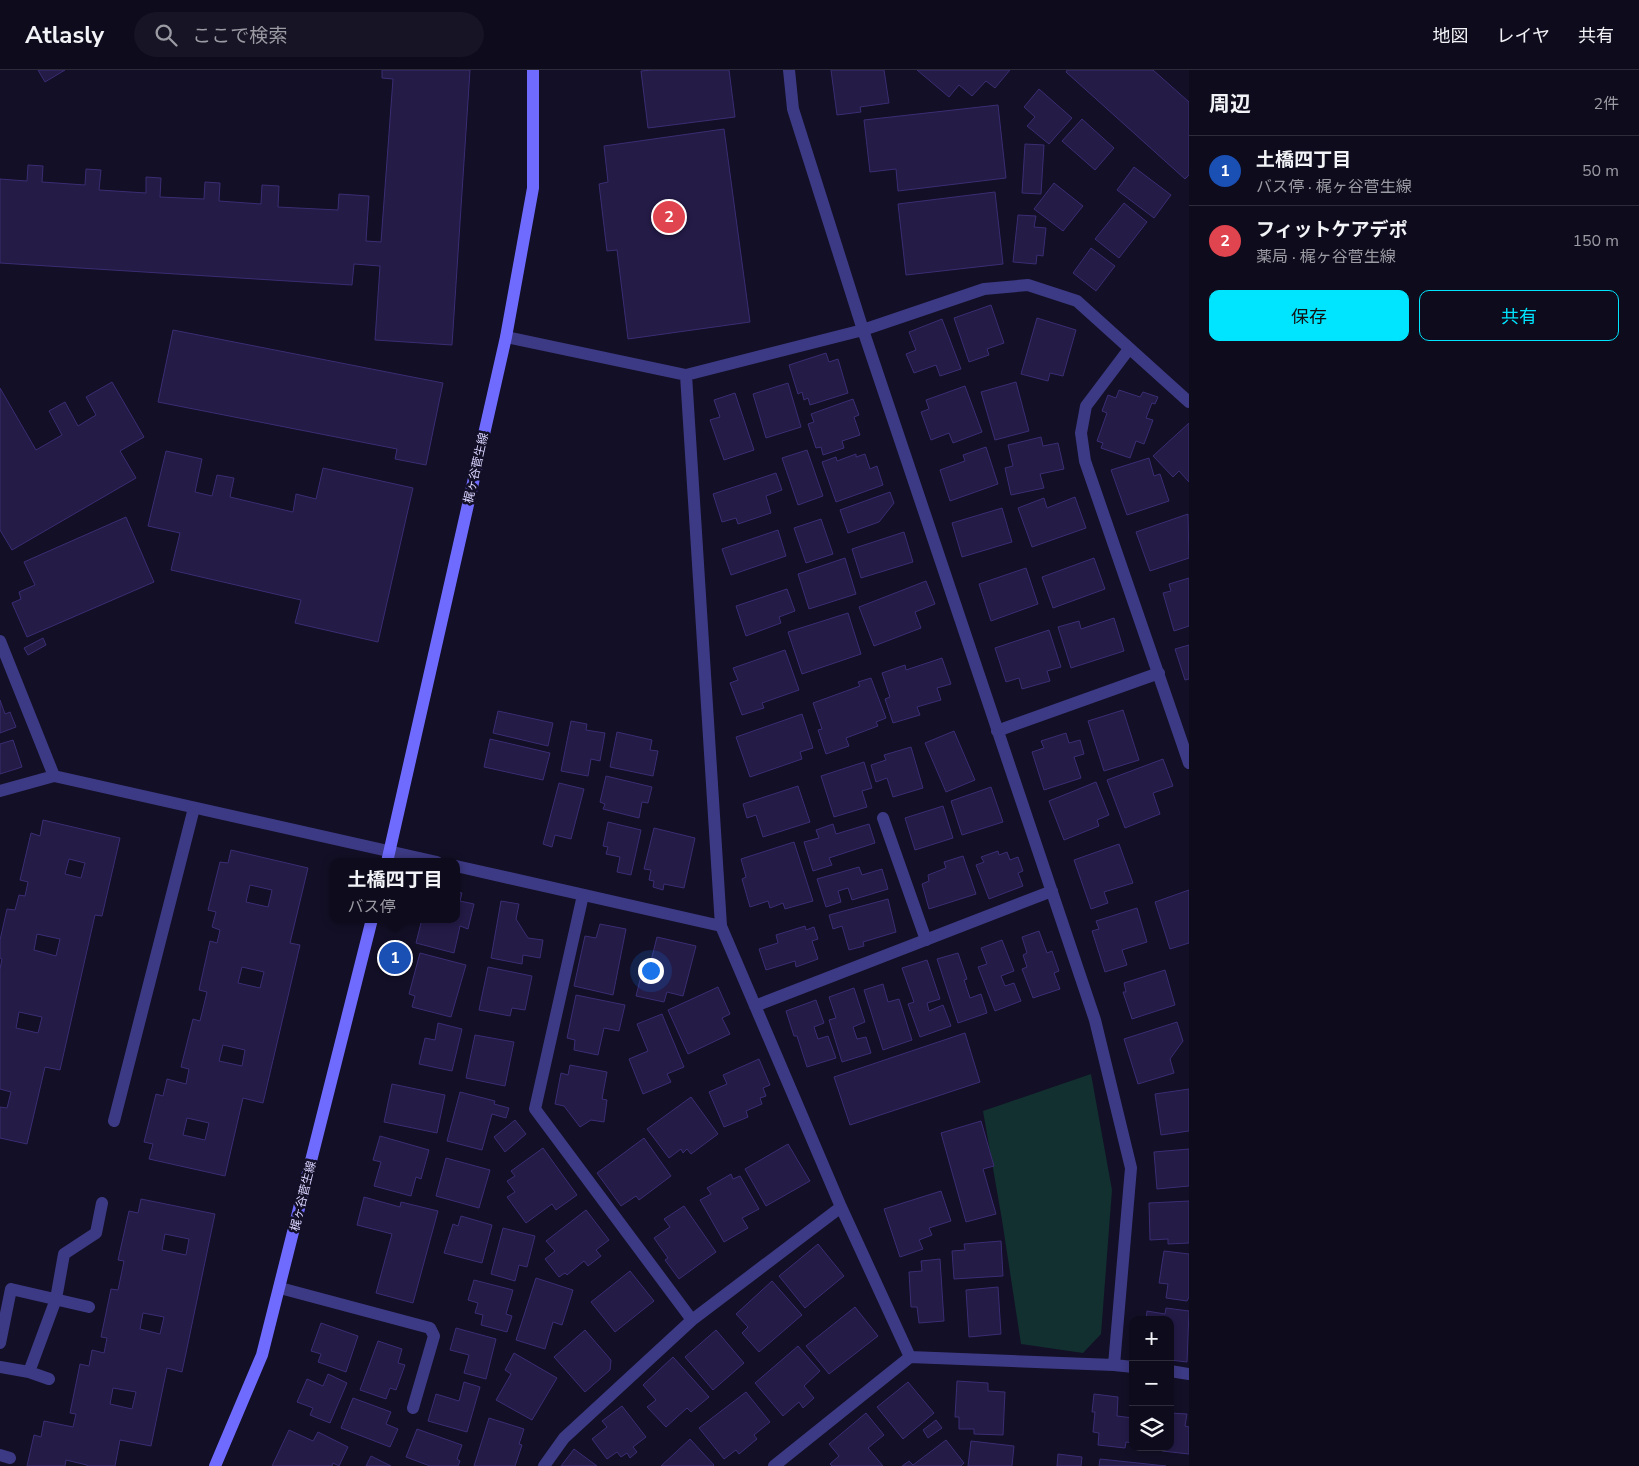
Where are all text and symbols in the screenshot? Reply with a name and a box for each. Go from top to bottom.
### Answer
search box [134,12,484,57]
text: Atlasly [25,19,104,51]
icon: search [152,21,180,49]
text: ここで検索 [192,23,287,49]
text: 地図 [1433,24,1469,48]
text: レイヤ [1497,24,1550,48]
text: 共有 [1578,24,1614,48]
text: 周辺 [1209,90,1251,118]
text: 2件 [1593,93,1619,115]
text: 土橋四丁目 [1256,147,1351,173]
text: 1 [1220,160,1230,182]
text: 50 m [1582,160,1619,182]
text: バス停 · 梶ヶ谷菅生線 [1256,176,1412,198]
pin: 2 [653,198,685,236]
text: フィットケアデポ [1256,217,1408,243]
text: 2 [1220,230,1230,252]
text: 150 m [1572,230,1619,252]
text: 薬局 · 梶ヶ谷菅生線 [1256,246,1396,268]
button: 保存 [1209,290,1409,341]
button: 共有 [1419,290,1619,341]
street label: 梶ヶ谷菅生線 [460,431,492,505]
popup [330,858,460,923]
text: 土橋四丁目 [347,867,443,893]
text: バス停 [347,896,396,918]
pin: 1 [379,939,411,977]
your location [638,958,664,984]
street label: 梶ヶ谷菅生線 [287,1159,319,1233]
map controls [1129,1316,1174,1451]
button: + [1129,1316,1174,1361]
button: − [1129,1361,1174,1406]
button: layers [1129,1406,1174,1451]

